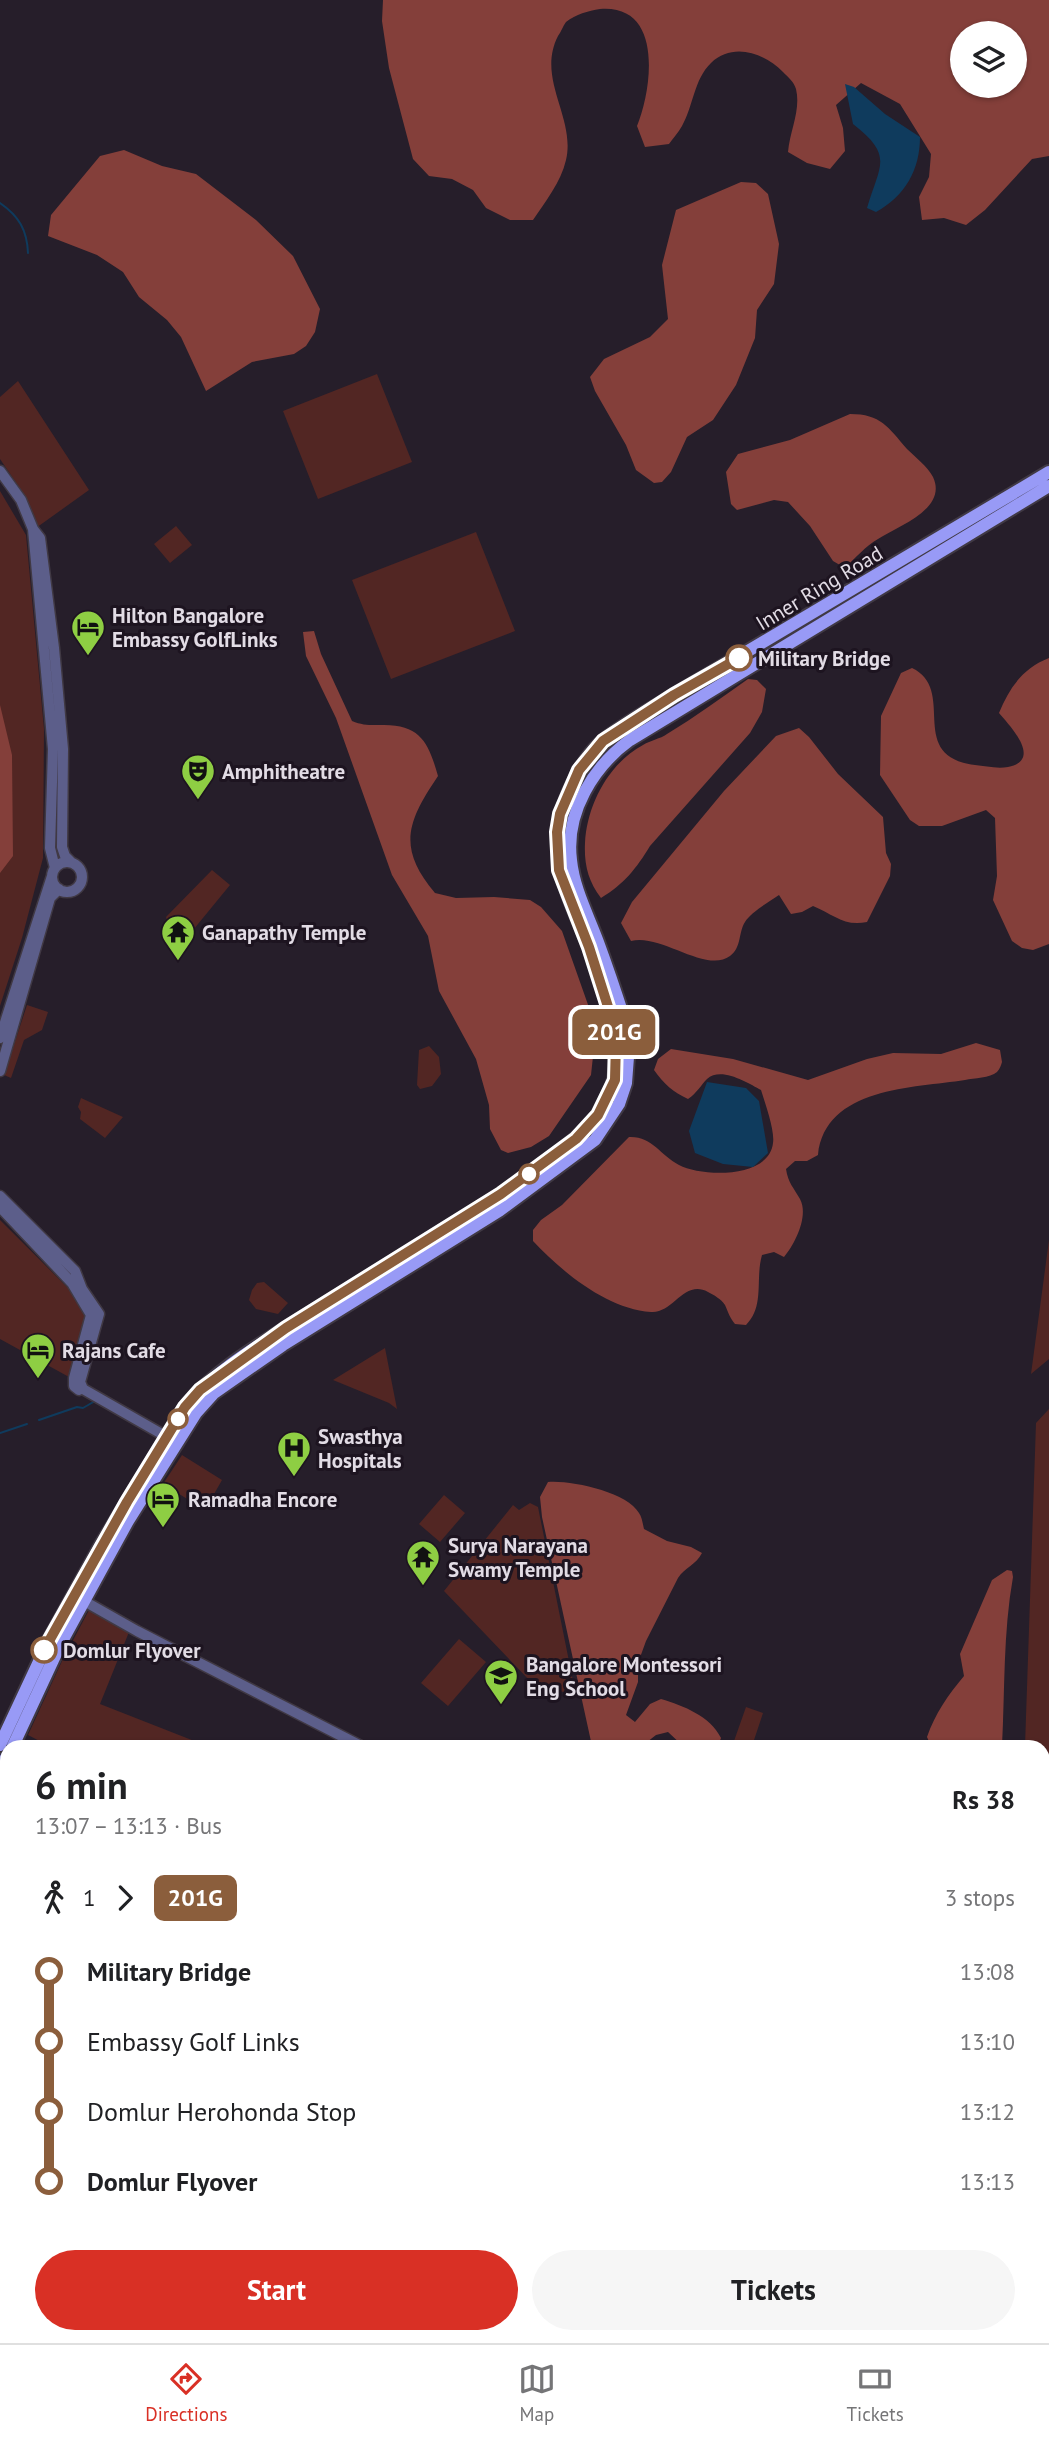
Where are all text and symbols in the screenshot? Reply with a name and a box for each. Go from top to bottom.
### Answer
map controls [950,21,1027,98]
button: layers [950,21,1027,98]
street label: Inner Ring Road [751,539,887,637]
place label: Hilton Bangalore Embassy GolfLinks [112,602,278,653]
hotel icon: Hilton Bangalore Embassy GolfLinks [69,608,107,657]
marker: Military Bridge [726,645,752,671]
place label: Military Bridge [758,645,891,672]
theatre icon: Amphitheatre [179,752,217,801]
place label: Amphitheatre [222,758,345,785]
temple icon: Ganapathy Temple [159,913,197,962]
place label: Ganapathy Temple [202,919,366,946]
line badge: 201G [565,1009,663,1055]
text: 201G [586,1016,642,1047]
unlabelled marker [519,1164,539,1184]
hotel icon: Rajans Cafe [19,1331,57,1380]
place label: Rajans Cafe [62,1337,166,1364]
unlabelled marker [168,1409,188,1429]
place label: Swasthya Hospitals [318,1423,403,1474]
hospital icon: Swasthya Hospitals [275,1429,313,1478]
hotel icon: Ramadha Encore [144,1480,182,1529]
place label: Ramadha Encore [188,1486,337,1513]
place label: Surya Narayana Swamy Temple [448,1532,588,1583]
temple icon: Surya Narayana Swamy Temple [404,1538,442,1587]
marker: Domlur Flyover [31,1637,57,1663]
place label: Domlur Flyover [63,1637,201,1664]
place label: Bangalore Montessori Eng School [526,1651,722,1702]
school or university icon: Bangalore Montessori Eng School [482,1657,520,1706]
text: 6 min [35,1760,128,1809]
text: Rs 38 [952,1783,1015,1816]
text: 13:07 – 13:13 · Bus [35,1811,222,1840]
icon: walk [35,1879,73,1917]
icon: forward [106,1879,144,1917]
text: 201G [168,1882,223,1913]
text: 1 [83,1883,96,1912]
text: 3 stops [945,1883,1015,1912]
text: Military Bridge [87,1955,251,1988]
text: 13:08 [960,1957,1015,1986]
text: Embassy Golf Links [87,2025,300,2058]
text: 13:10 [960,2027,1015,2056]
text: Domlur Herohonda Stop [87,2095,356,2128]
text: 13:12 [960,2097,1015,2126]
text: Domlur Flyover [87,2165,257,2198]
text: 13:13 [960,2167,1015,2196]
button: Start [35,2250,518,2330]
button: Tickets [532,2250,1015,2330]
tab: Directions [145,2360,227,2426]
tab: Map [518,2360,556,2426]
tab: Tickets [847,2360,904,2426]

